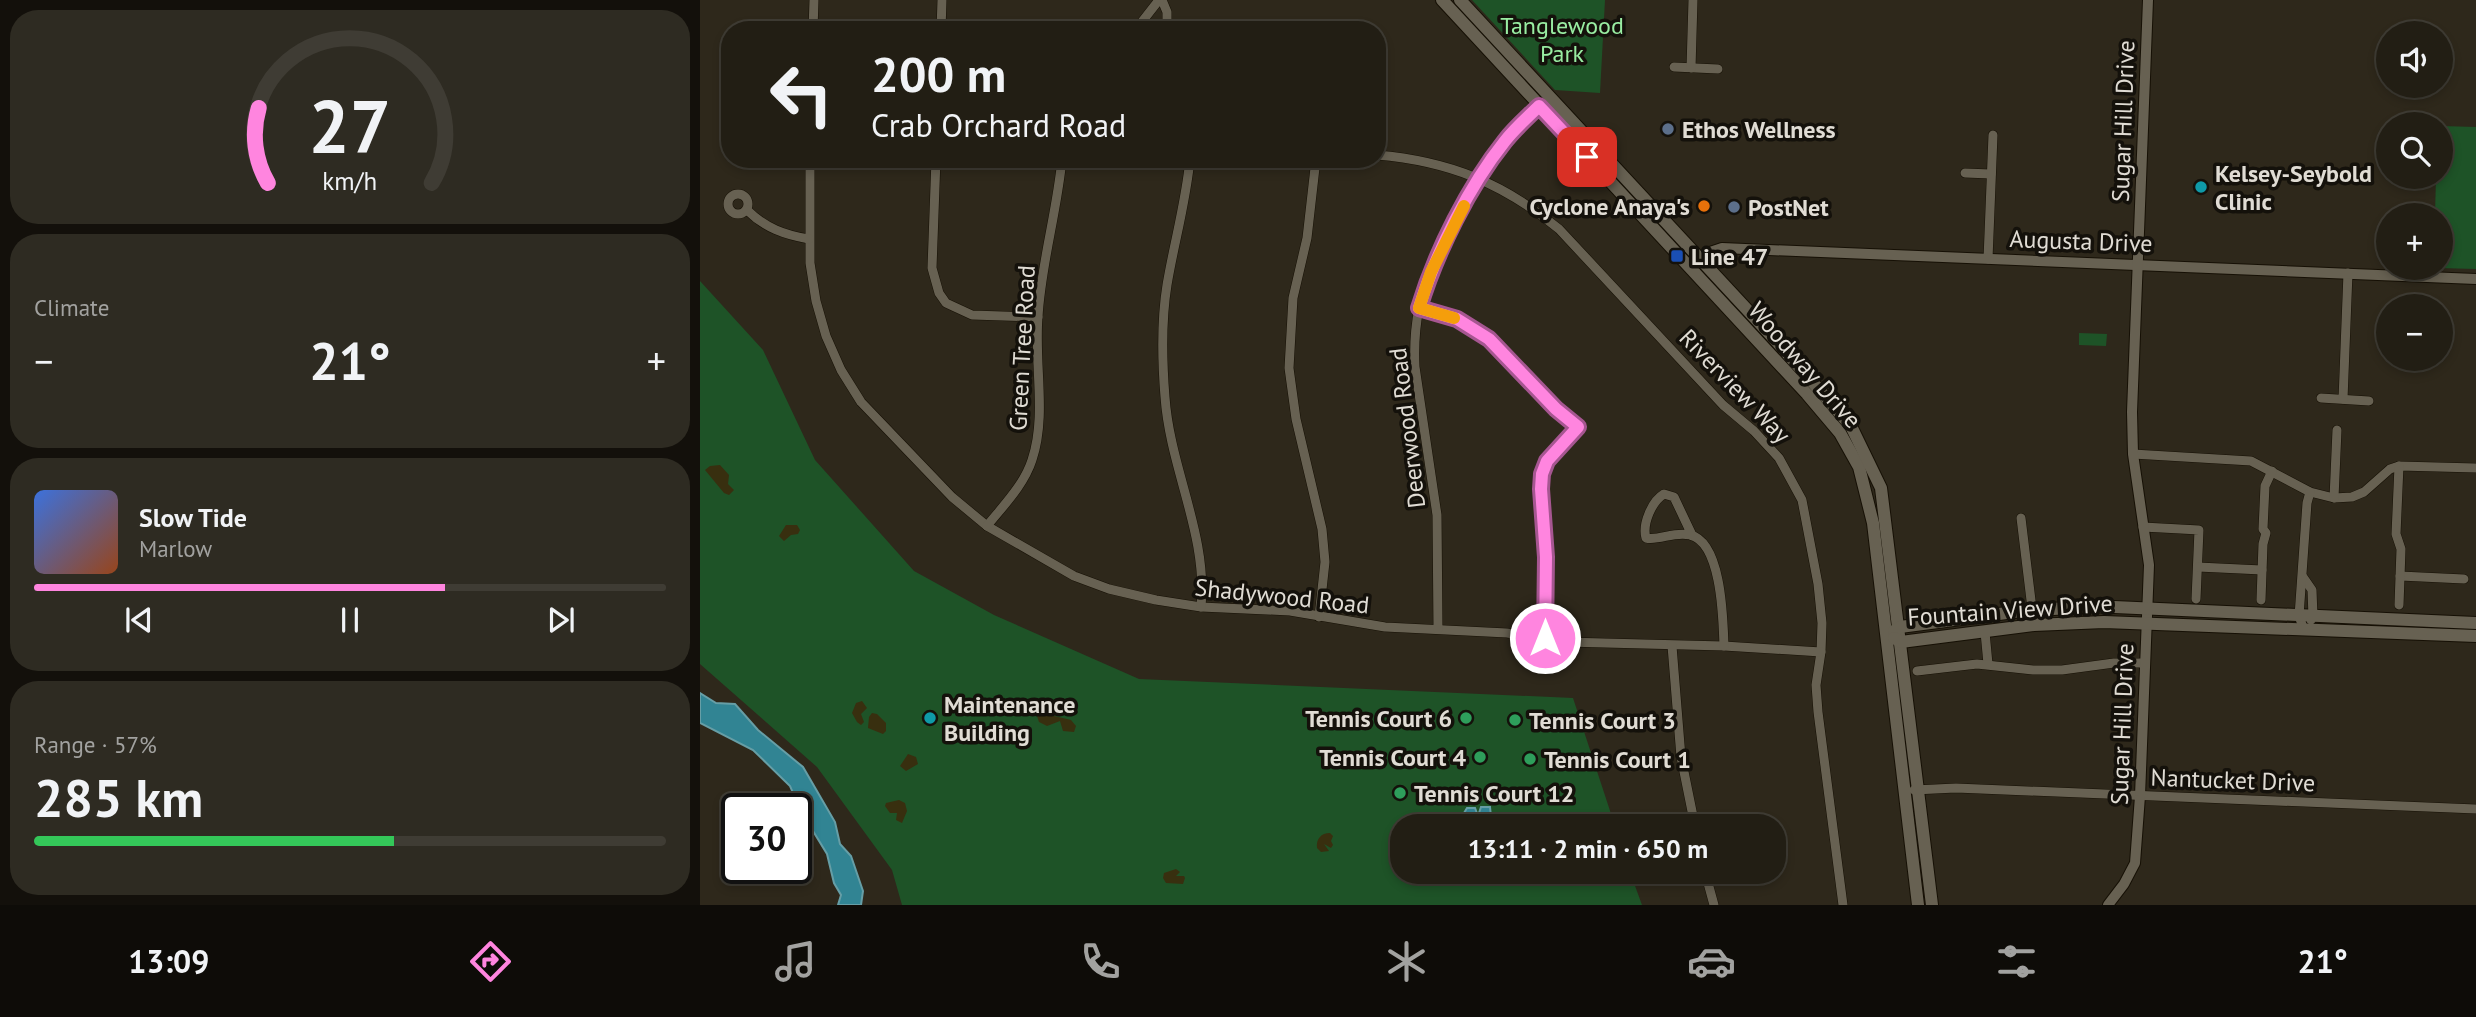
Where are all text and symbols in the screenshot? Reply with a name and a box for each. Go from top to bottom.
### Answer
park label: Tanglewood Park [1500,10,1624,69]
map controls [2376,21,2453,371]
button: sound [2376,21,2453,98]
street label: Sugar Hill Drive [2105,40,2141,202]
text: 200 m [871,42,1006,106]
icon: left [756,49,847,140]
text: 27 [309,79,391,173]
text: Crab Orchard Road [871,104,1126,146]
button: search [2376,112,2453,189]
place label: Ethos Wellness [1682,114,1836,145]
marker: Ethos Wellness [1660,121,1676,137]
pin [1557,127,1617,187]
icon: arrive [1568,138,1606,176]
place label: Kelsey-Seybold Clinic [2215,158,2372,217]
text: km/h [323,165,377,197]
marker: Kelsey-Seybold Clinic [2193,179,2209,195]
place label: Cyclone Anaya's [1529,191,1690,222]
place label: PostNet [1748,192,1829,223]
marker: Cyclone Anaya's [1696,198,1712,214]
marker: PostNet [1726,199,1742,215]
button: + [2376,203,2453,280]
street label: Augusta Drive [2009,223,2153,259]
place label: Line 47 [1691,241,1768,272]
marker: Line 47 [1669,248,1685,264]
street label: Green Tree Road [1002,264,1042,432]
text: Climate [34,293,109,322]
button: − [2376,294,2453,371]
street label: Woodway Drive [1742,295,1868,435]
street label: Riverview Way [1673,322,1797,450]
text: 21° [309,327,391,394]
text: − [34,336,53,385]
text: + [647,336,666,385]
street label: Deerwood Road [1382,346,1432,510]
text: Slow Tide [139,501,247,534]
text: Marlow [139,534,212,563]
street label: Shadywood Road [1193,571,1371,621]
street label: Fountain View Drive [1906,587,2114,633]
icon: previous [120,601,158,639]
icon: pause [331,601,369,639]
icon: next [542,601,580,639]
position arrow [1508,601,1582,675]
street label: Sugar Hill Drive [2104,643,2140,805]
place label: Maintenance Building [944,689,1075,748]
place label: Tennis Court 6 [1305,703,1452,734]
place label: Tennis Court 3 [1529,705,1676,736]
marker: Maintenance Building [922,710,938,726]
marker: Tennis Court 6 [1458,710,1474,726]
marker: Tennis Court 3 [1507,712,1523,728]
text: Range · 57% [34,730,157,759]
place label: Tennis Court 4 [1319,742,1466,773]
place label: Tennis Court 1 [1544,744,1691,775]
marker: Tennis Court 4 [1472,749,1488,765]
marker: Tennis Court 1 [1522,751,1538,767]
street label: Nantucket Drive [2150,762,2316,798]
text: 285 km [34,764,203,831]
place label: Tennis Court 12 [1414,778,1574,809]
marker: Tennis Court 12 [1392,785,1408,801]
speed limit sign: 30 [721,793,812,884]
text: 13:11 · 2 min · 650 m [1468,832,1708,865]
icon: directions [466,937,515,986]
icon: music [771,937,820,986]
icon: phone [1076,937,1125,986]
icon: climate [1382,937,1431,986]
icon: car [1687,937,1736,986]
icon: filters [1992,937,2041,986]
text: 13:09 [128,940,209,982]
text: 21° [2298,940,2348,982]

